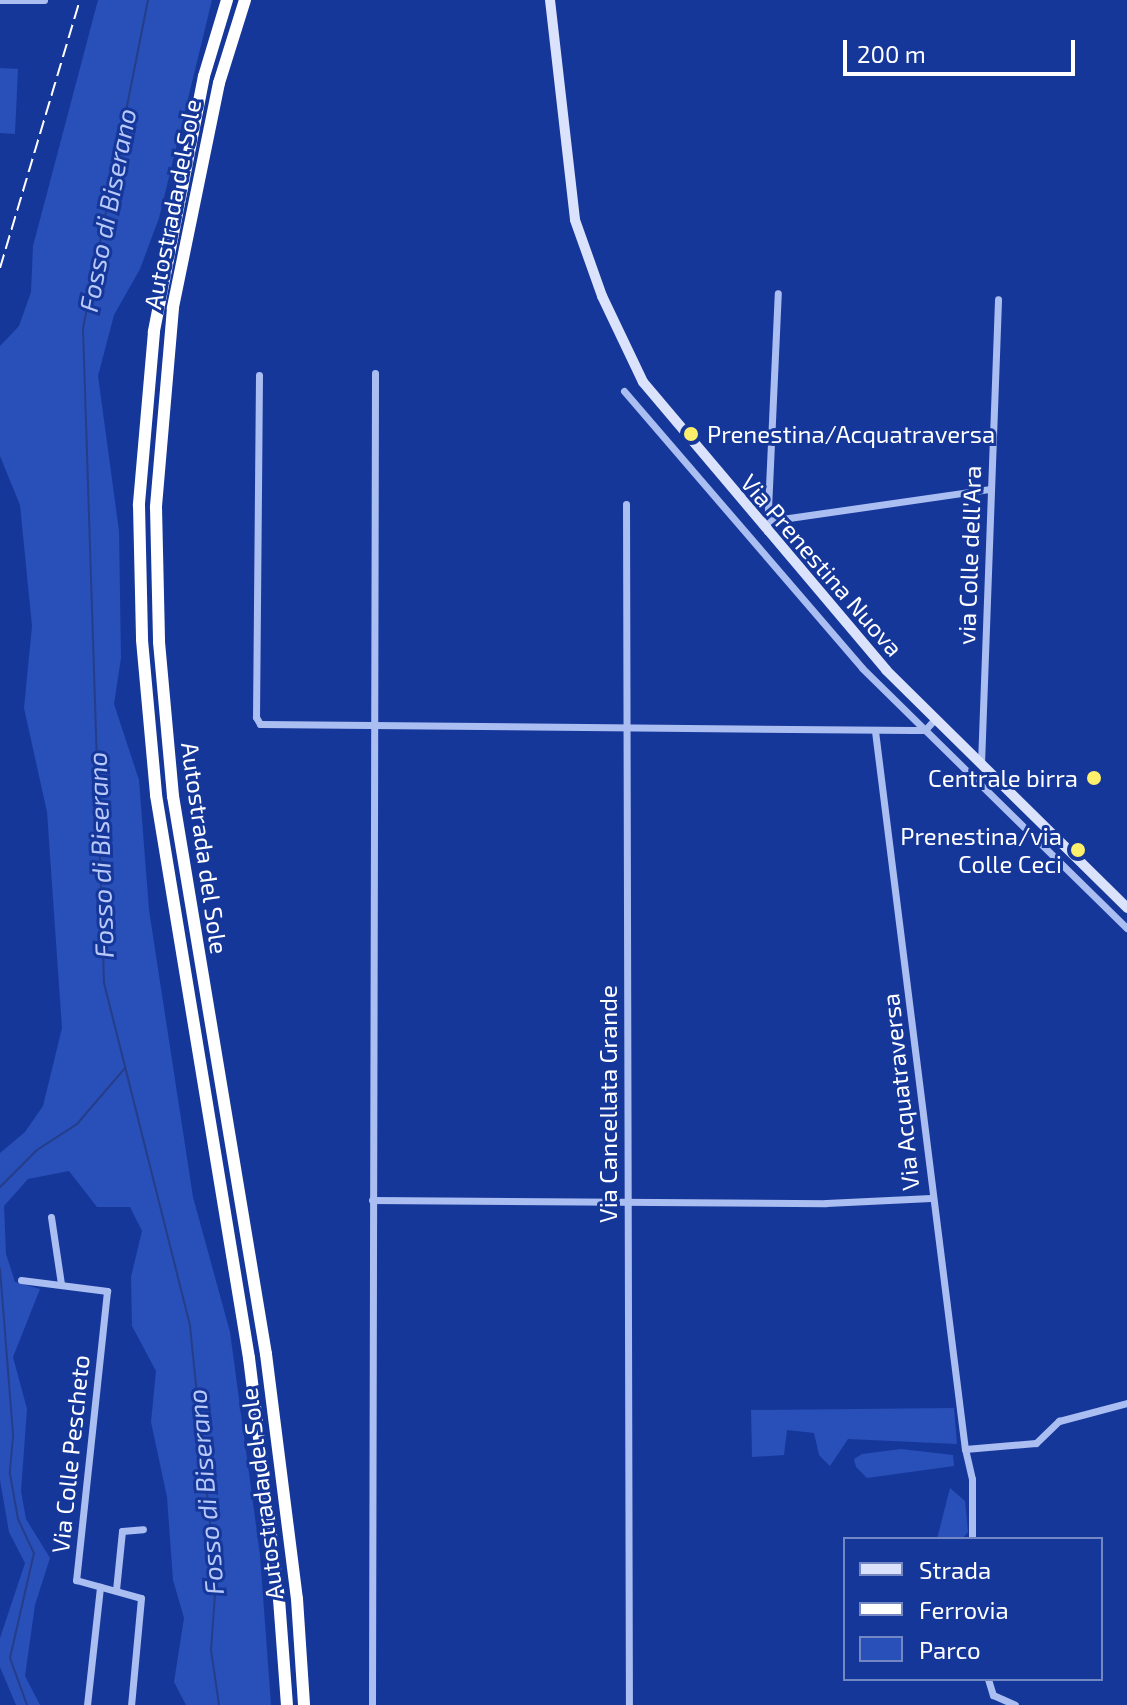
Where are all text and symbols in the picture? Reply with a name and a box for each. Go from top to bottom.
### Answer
scale bar [847,24,1079,74]
text: 200 m [857,39,926,68]
street label: Autostrada del Sole [137,96,207,312]
water label: Fosso di Biserano [72,106,142,314]
place label: Prenestina/Acquatraversa [707,420,995,448]
marker: Prenestina/Acquatraversa [682,425,700,443]
street label: via Colle dell'Ara [951,465,987,645]
street label: Via Prenestina Nuova [735,468,909,662]
street label: Autostrada del Sole [176,740,234,956]
water label: Fosso di Biserano [81,751,119,959]
place label: Centrale birra [928,764,1078,792]
marker: Centrale birra [1085,769,1103,787]
place label: Prenestina/via Colle Ceci [900,822,1062,878]
marker: Prenestina/via Colle Ceci [1069,841,1087,859]
street label: Via Cancellata Grande [594,985,622,1223]
street label: Via Acquatraversa [875,992,925,1192]
street label: Via Colle Pescheto [45,1353,95,1555]
street label: Autostrada del Sole [234,1386,288,1602]
water label: Fosso di Biserano [180,1388,230,1596]
legend [843,1537,1103,1681]
text: Strada [919,1555,991,1584]
text: Ferrovia [919,1595,1009,1624]
text: Parco [919,1635,981,1664]

